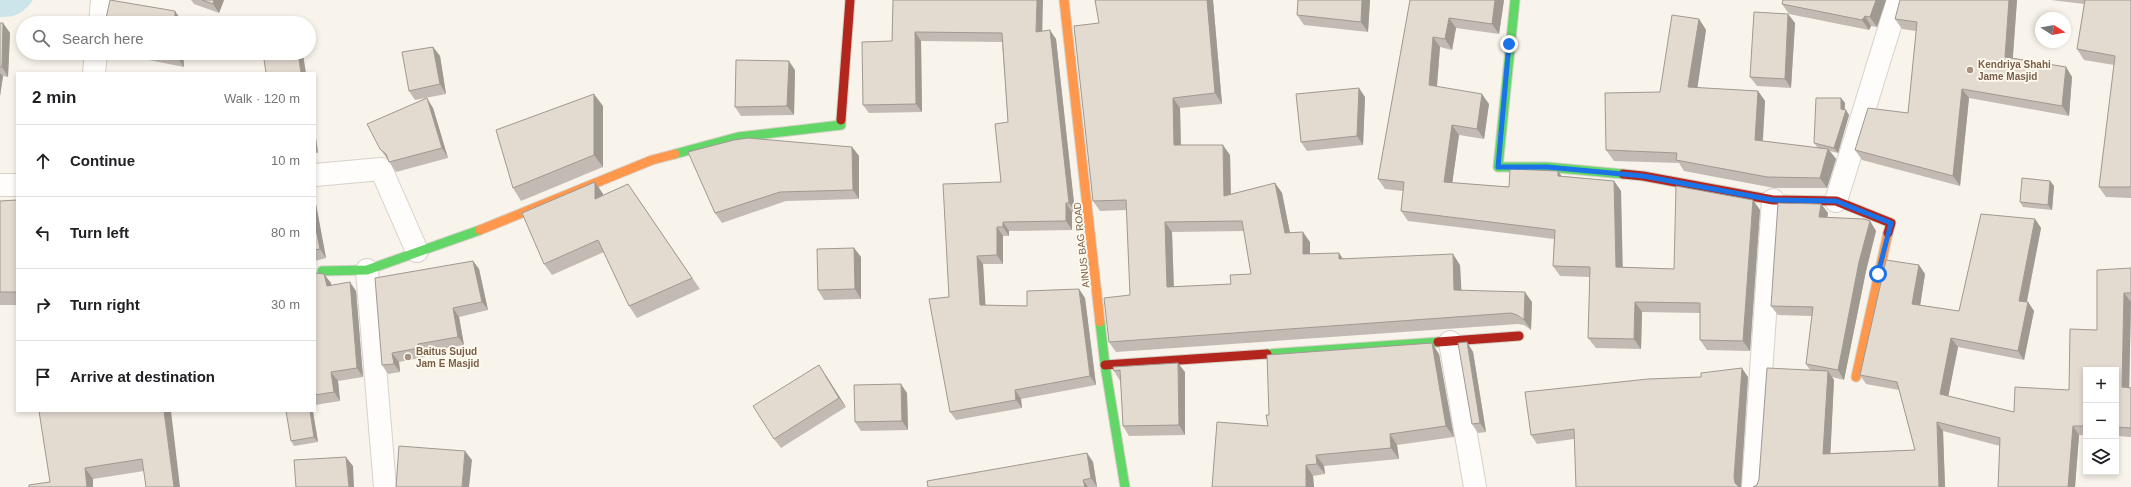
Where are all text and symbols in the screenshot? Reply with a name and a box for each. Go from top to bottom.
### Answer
north arrow [2035,12,2071,48]
search box [16,16,316,60]
icon: search [30,27,52,49]
text: Search here [62,30,144,47]
route end [1500,35,1518,53]
place label: Kendriya Shahi Jame Masjid [1978,59,2051,82]
marker: Kendriya Shahi Jame Masjid [1965,65,1975,75]
text: 2 min [32,88,76,107]
text: Walk · 120 m [224,91,300,106]
icon: ahead [32,150,54,172]
text: Continue [70,152,135,169]
text: 10 m [271,153,300,168]
street label: AINUS BAG ROAD [1072,202,1091,288]
icon: left [32,222,54,244]
text: Turn left [70,224,129,241]
text: 80 m [271,225,300,240]
route start [1869,265,1887,283]
icon: right [32,294,54,316]
text: Turn right [70,296,140,313]
text: 30 m [271,297,300,312]
place label: Baitus Sujud Jam E Masjid [416,346,479,369]
marker: Baitus Sujud Jam E Masjid [403,352,413,362]
icon: arrive [32,366,54,388]
map controls [2083,367,2119,475]
button: + [2083,367,2119,403]
text: Arrive at destination [70,368,215,385]
button: − [2083,403,2119,439]
button: layers [2083,439,2119,475]

